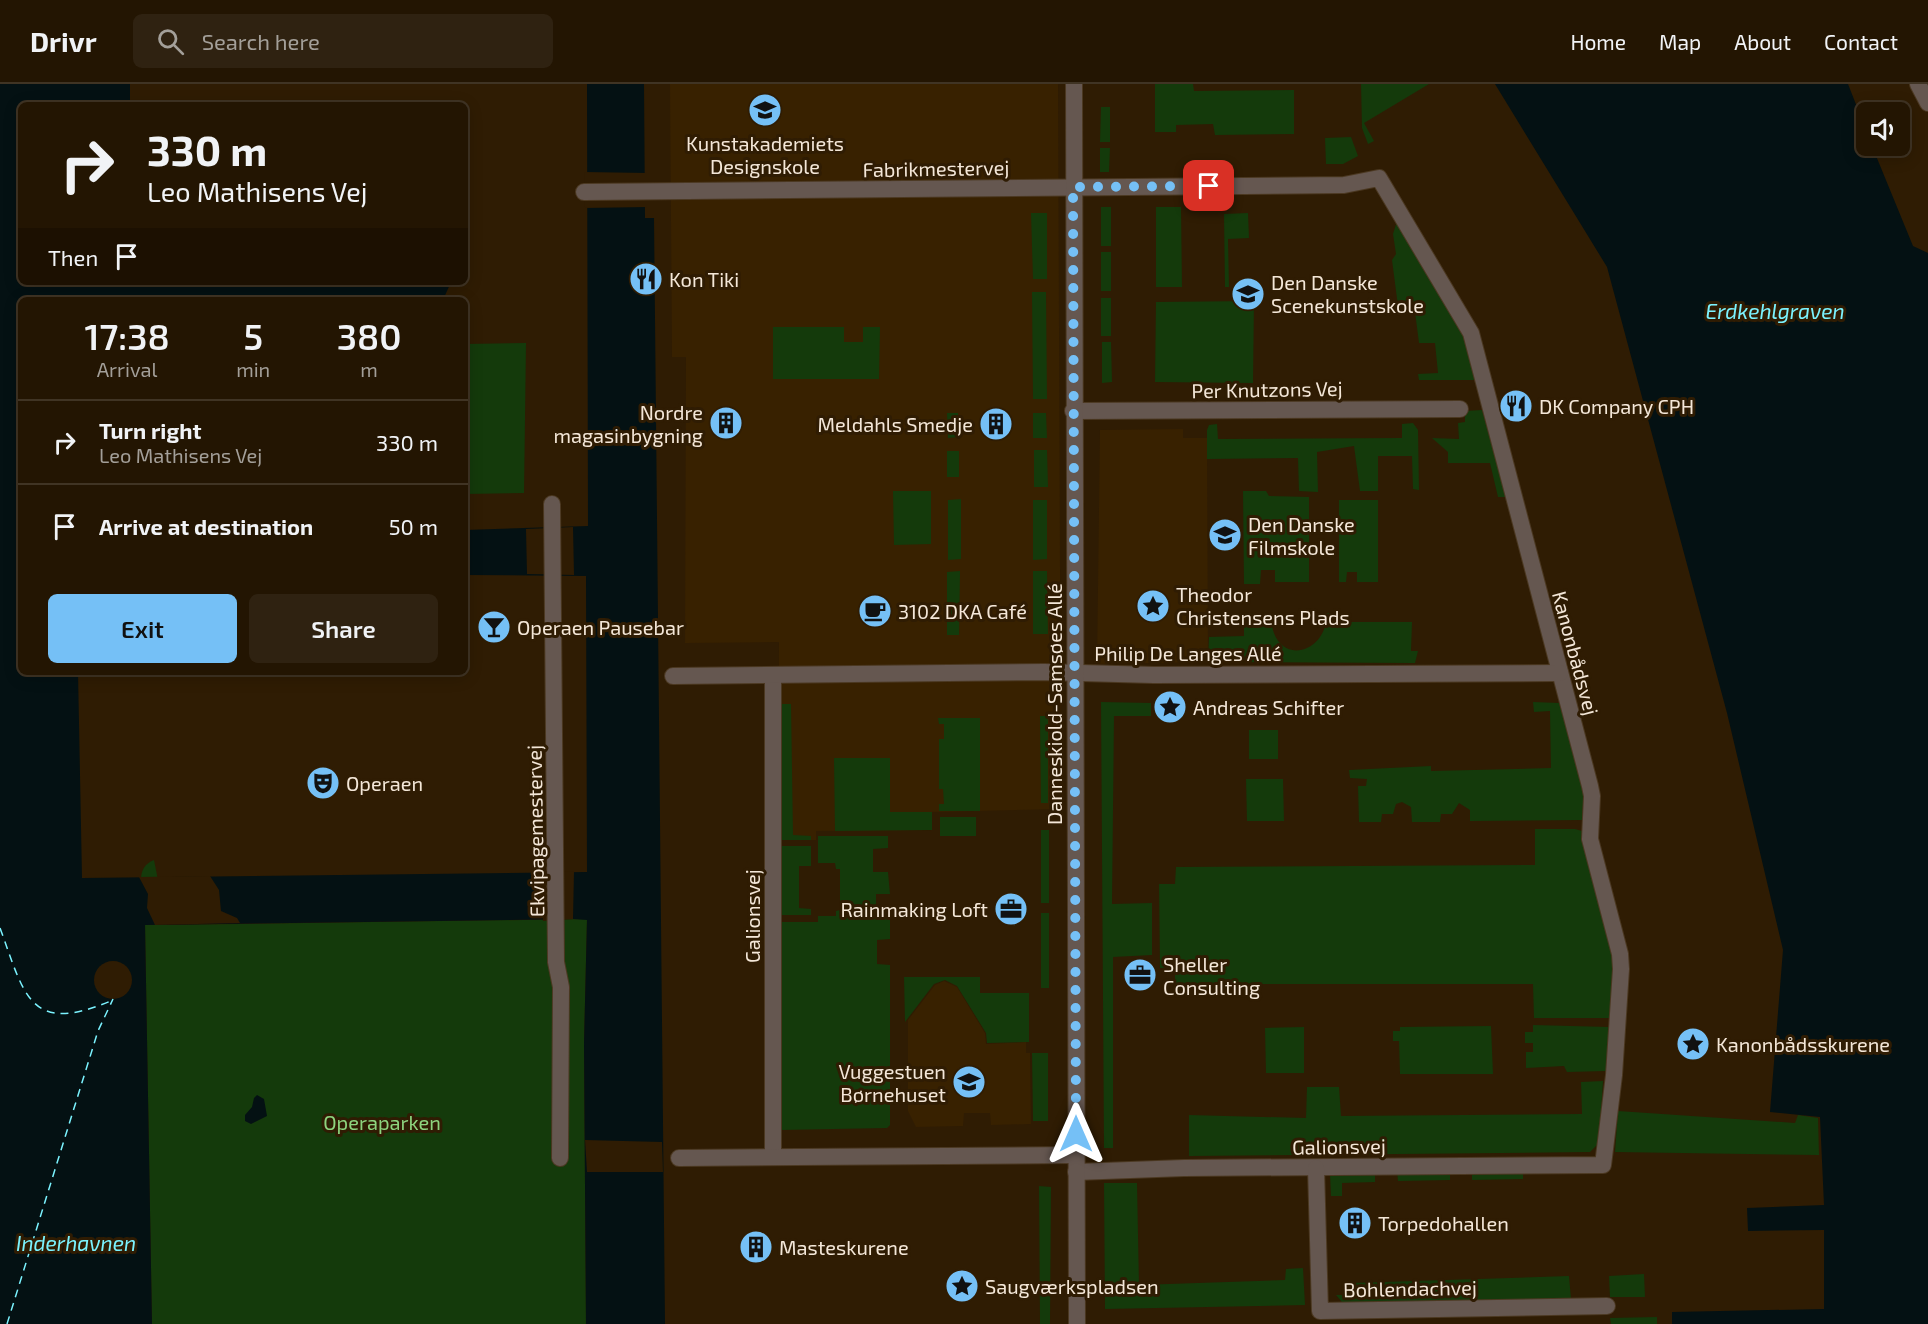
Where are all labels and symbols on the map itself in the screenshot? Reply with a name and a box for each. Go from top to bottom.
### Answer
school or university icon: Kunstakademiets Designskole [747,92,783,128]
place label: Kunstakademiets Designskole [686,131,844,178]
street label: Fabrikmestervej [862,155,1010,181]
pin [1183,160,1234,211]
restaurant icon: Kon Tiki [628,261,664,297]
place label: Kon Tiki [669,267,739,291]
place label: Den Danske Scenekunstskole [1271,270,1424,317]
school or university icon: Den Danske Scenekunstskole [1230,276,1266,312]
water label: Erdkehlgraven [1705,298,1845,323]
street label: Per Knutzons Vej [1191,376,1343,402]
restaurant icon: DK Company CPH [1498,388,1534,424]
place label: DK Company CPH [1539,394,1694,418]
place label: Nordre magasinbygning [553,400,703,447]
building icon: Nordre magasinbygning [708,405,744,441]
building icon: Meldahls Smedje [978,406,1014,442]
place label: Meldahls Smedje [817,412,973,436]
place label: Den Danske Filmskole [1248,512,1355,559]
school or university icon: Den Danske Filmskole [1207,517,1243,553]
place label: Theodor Christensens Plads [1176,582,1350,629]
street label: Danneskiold-Samsøes Allé [1042,583,1066,825]
place icon: Theodor Christensens Plads [1135,588,1171,624]
street label: Kanonbådsvej [1548,588,1604,718]
cafe icon: 3102 DKA Café [857,593,893,629]
place label: 3102 DKA Café [898,599,1027,623]
bar icon: Operaen Pausebar [476,609,512,645]
place label: Operaen Pausebar [517,615,684,639]
street label: Philip De Langes Allé [1094,641,1282,665]
place icon: Andreas Schifter [1152,689,1188,725]
place label: Andreas Schifter [1193,695,1344,719]
street label: Ekvipagemestervej [521,745,549,917]
theatre icon: Operaen [305,765,341,801]
place label: Operaen [346,771,423,795]
street label: Galionsvej [740,869,764,963]
office icon: Rainmaking Loft [993,891,1029,927]
place label: Rainmaking Loft [840,897,988,921]
place label: Sheller Consulting [1163,952,1260,999]
office icon: Sheller Consulting [1122,957,1158,993]
place icon: Kanonbådsskurene [1675,1026,1711,1062]
place label: Kanonbådsskurene [1716,1032,1890,1056]
place label: Vuggestuen Børnehuset [838,1059,946,1106]
school or university icon: Vuggestuen Børnehuset [951,1064,987,1100]
position arrow [1044,1102,1108,1166]
park label: Operaparken [323,1110,441,1134]
street label: Galionsvej [1292,1133,1386,1159]
building icon: Torpedohallen [1337,1205,1373,1241]
place label: Torpedohallen [1378,1211,1509,1235]
building icon: Masteskurene [738,1229,774,1265]
water label: Inderhavnen [16,1230,136,1255]
place label: Masteskurene [779,1235,909,1259]
place icon: Saugværkspladsen [944,1268,980,1304]
place label: Saugværkspladsen [985,1274,1159,1298]
street label: Bohlendachvej [1343,1275,1477,1301]

